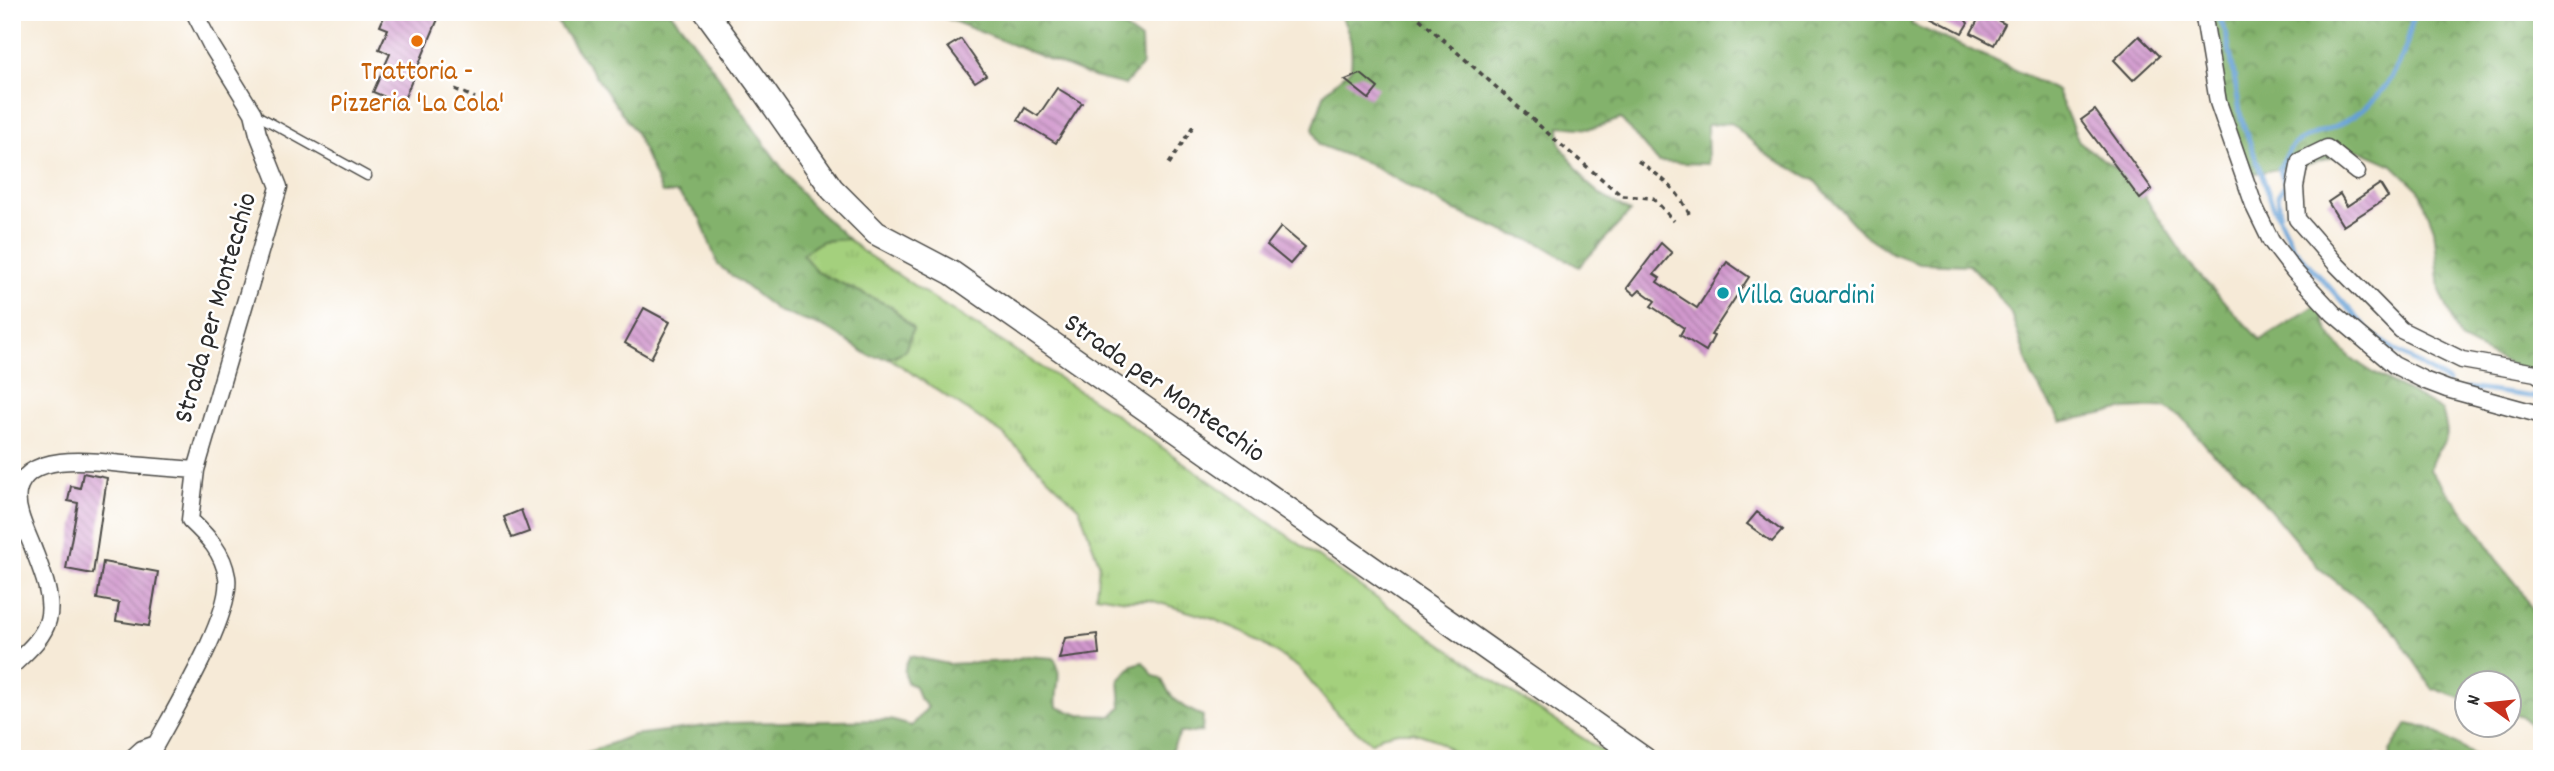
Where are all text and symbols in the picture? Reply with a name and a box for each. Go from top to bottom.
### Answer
marker: Trattoria - Pizzeria 'La Cola' [409,33,425,49]
place label: Trattoria - Pizzeria 'La Cola' [330,54,504,126]
street label: Strada per Montecchio [166,188,270,428]
place label: Villa Guardini [1737,278,1875,318]
marker: Villa Guardini [1715,285,1731,301]
street label: Strada per Montecchio [1054,305,1272,475]
north arrow [2452,670,2522,740]
text: N [2461,692,2489,709]

